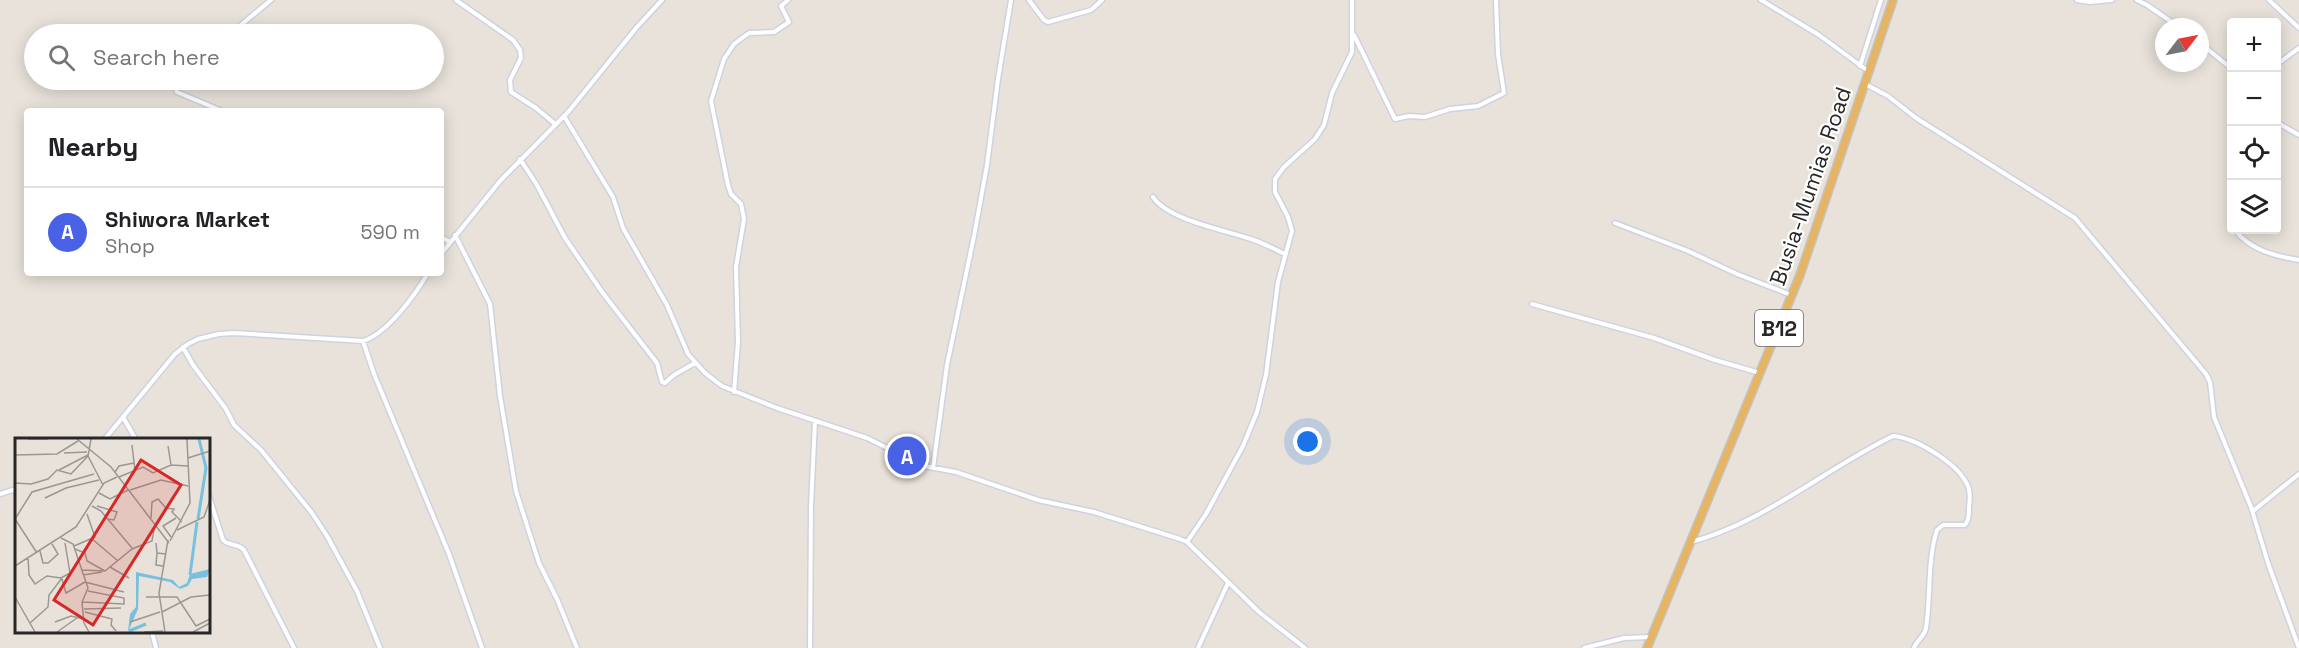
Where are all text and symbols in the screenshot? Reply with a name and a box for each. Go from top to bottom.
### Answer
north arrow [2155,18,2209,72]
map controls [2227,18,2281,234]
button: + [2227,18,2281,72]
search box [24,24,444,90]
icon: search [45,41,78,74]
text: Search here [93,43,220,71]
button: − [2227,72,2281,126]
street label: Busia-Mumias Road [1763,83,1857,289]
button: locate [2227,126,2281,180]
text: Nearby [48,130,138,164]
button: layers [2227,180,2281,234]
text: Shiwora Market [105,205,270,233]
text: A [61,219,74,245]
text: 590 m [361,219,420,245]
text: Shop [105,233,155,259]
road number: B12 [1755,310,1803,346]
your location [1293,427,1322,456]
pin: A [888,434,926,478]
inset map [15,438,210,633]

